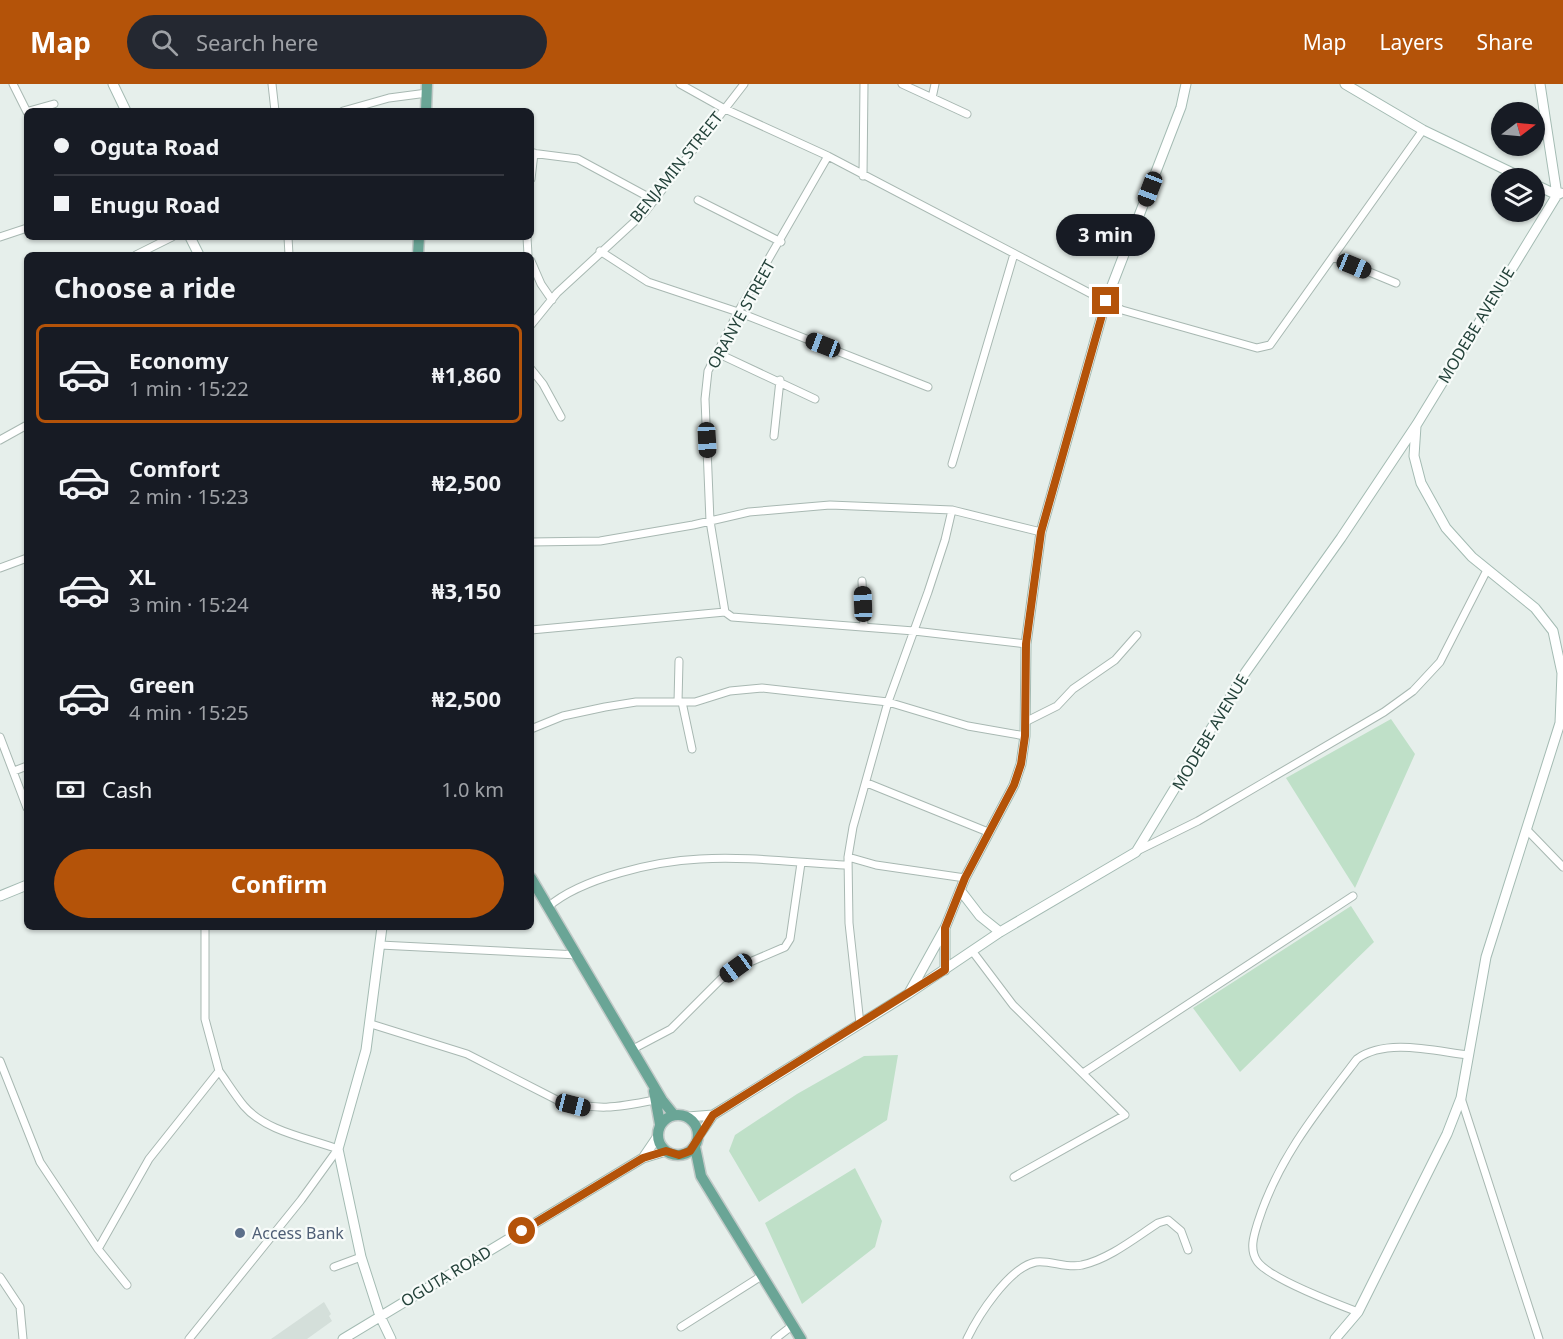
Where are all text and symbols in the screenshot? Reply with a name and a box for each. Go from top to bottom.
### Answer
search box [127,15,547,69]
text: Map [30,23,91,61]
icon: search [148,26,181,59]
text: Search here [196,27,318,57]
text: Map [1303,28,1347,56]
text: Layers [1380,28,1444,56]
text: Share [1477,28,1533,56]
north arrow [1491,102,1545,156]
map controls [1491,102,1545,222]
street label: BENJAMIN STREET [624,107,728,227]
text: Oguta Road [90,131,219,161]
button: layers [1491,168,1545,222]
car [1135,169,1165,209]
text: Enugu Road [90,189,220,219]
callout: 3 min [1056,214,1156,256]
text: 3 min [1078,221,1133,248]
car [1334,251,1374,281]
street label: ORANYE STREET [702,256,780,372]
street label: MODEBE AVENUE [1433,263,1519,387]
text: Choose a ride [54,269,236,306]
route end [1092,287,1119,314]
car [803,330,843,360]
text: Economy [129,345,228,375]
icon: car [57,347,111,401]
text: ₦1,860 [432,359,501,389]
text: 1 min · 15:22 [129,375,249,402]
car [697,422,717,458]
text: Comfort [129,453,220,483]
icon: car [57,455,111,509]
text: ₦2,500 [432,467,501,497]
text: 2 min · 15:23 [129,483,249,510]
text: XL [129,561,156,591]
icon: car [57,563,111,617]
text: ₦3,150 [432,575,501,605]
car [853,586,873,622]
text: 3 min · 15:24 [129,591,249,618]
text: Green [129,669,195,699]
street label: MODEBE AVENUE [1167,670,1253,794]
icon: car [57,671,111,725]
text: ₦2,500 [432,683,501,713]
text: 4 min · 15:25 [129,699,249,726]
icon: cash [54,773,87,806]
text: Cash [102,774,152,804]
text: 1.0 km [441,776,504,803]
button: Confirm [54,849,504,918]
car [716,950,756,986]
car [553,1092,593,1118]
route start [508,1217,535,1244]
place label: Access Bank [252,1222,344,1244]
marker: Access Bank [233,1226,247,1240]
street label: OGUTA ROAD [397,1240,495,1312]

